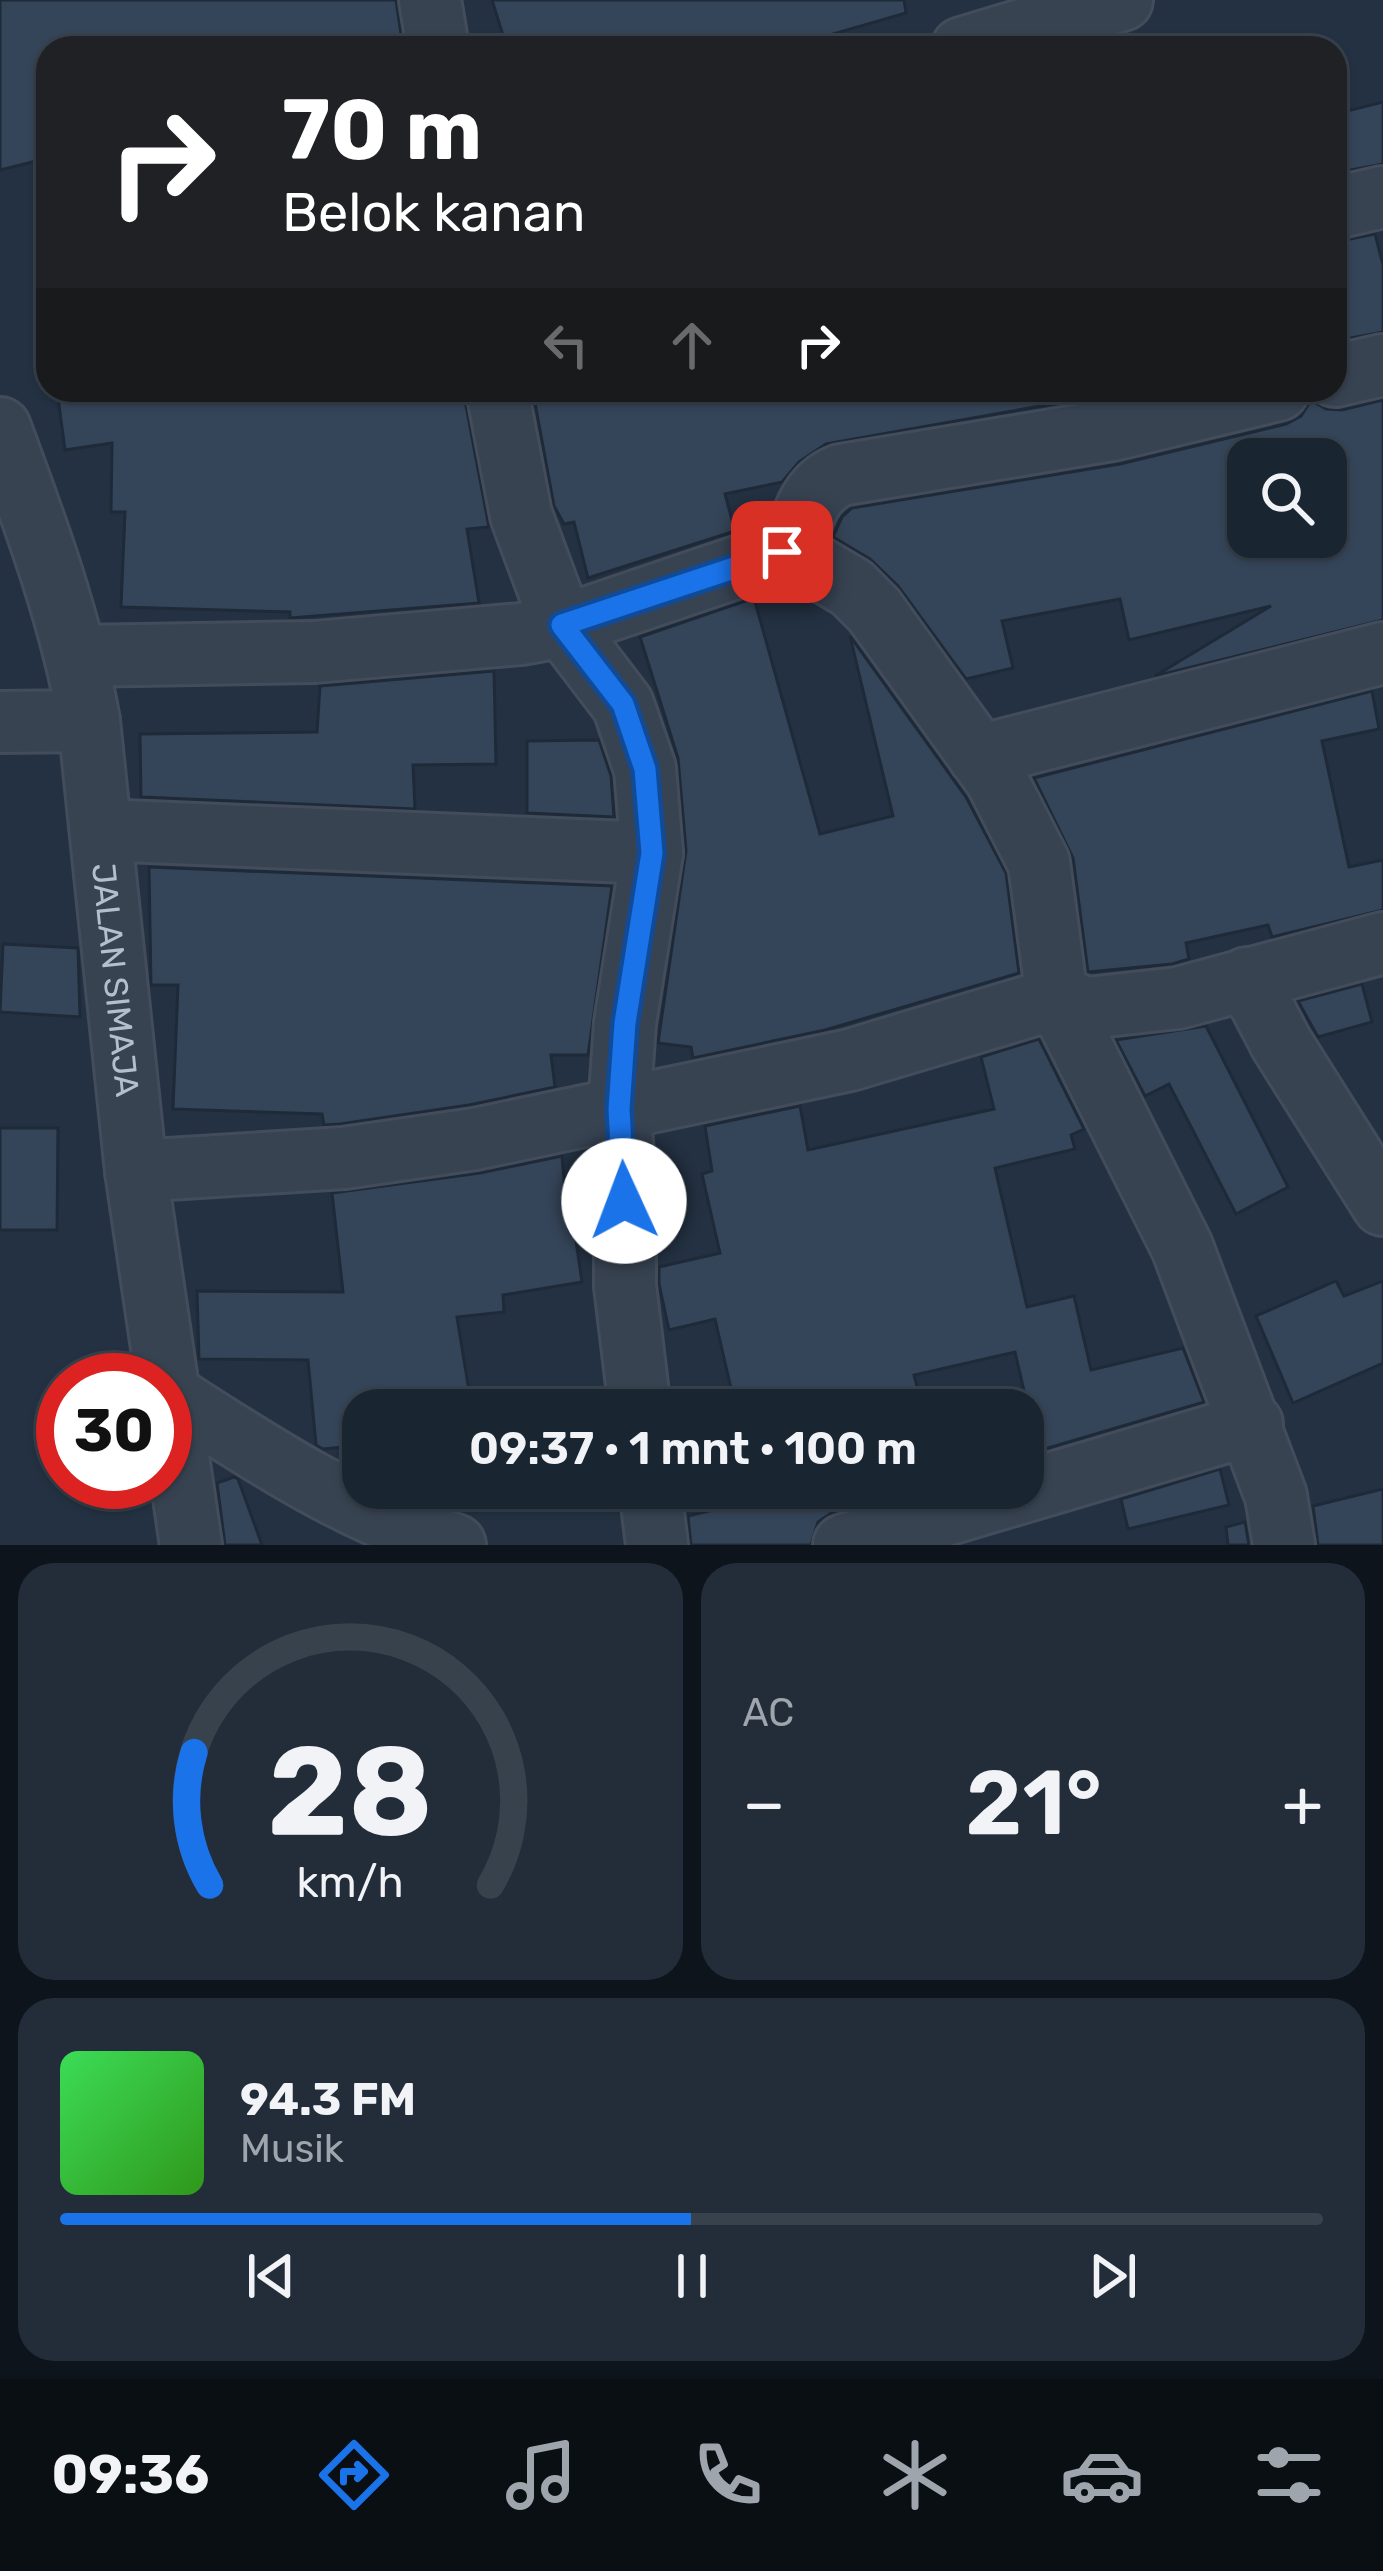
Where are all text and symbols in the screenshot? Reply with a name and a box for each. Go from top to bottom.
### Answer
text: 70 m [282,80,482,180]
icon: right [84,84,240,240]
text: Belok kanan [282,181,585,245]
icon: left [533,312,599,378]
icon: ahead [659,312,725,378]
icon: right [785,312,851,378]
map controls [1227,438,1347,558]
button: search [1227,438,1347,558]
pin [731,501,833,603]
icon: arrive [749,519,815,585]
street label: JALAN SIMAJA [84,861,147,1099]
position arrow [561,1138,687,1264]
speed limit sign: 30 [36,1353,192,1509]
text: 09:37 · 1 mnt · 100 m [469,1422,917,1475]
text: AC [743,1690,794,1736]
text: 28 [267,1717,433,1865]
text: 21° [965,1750,1102,1857]
text: − [743,1764,785,1843]
text: + [1282,1764,1323,1843]
text: km/h [297,1856,404,1907]
text: 94.3 FM [240,2073,416,2126]
text: Musik [240,2126,344,2172]
icon: previous [238,2243,304,2309]
icon: pause [659,2243,725,2309]
icon: next [1080,2243,1146,2309]
icon: directions [312,2433,396,2517]
icon: music [499,2433,583,2517]
icon: phone [686,2433,770,2517]
icon: climate [873,2433,957,2517]
icon: car [1060,2433,1144,2517]
icon: filters [1247,2433,1331,2517]
text: 09:36 [52,2443,209,2507]

